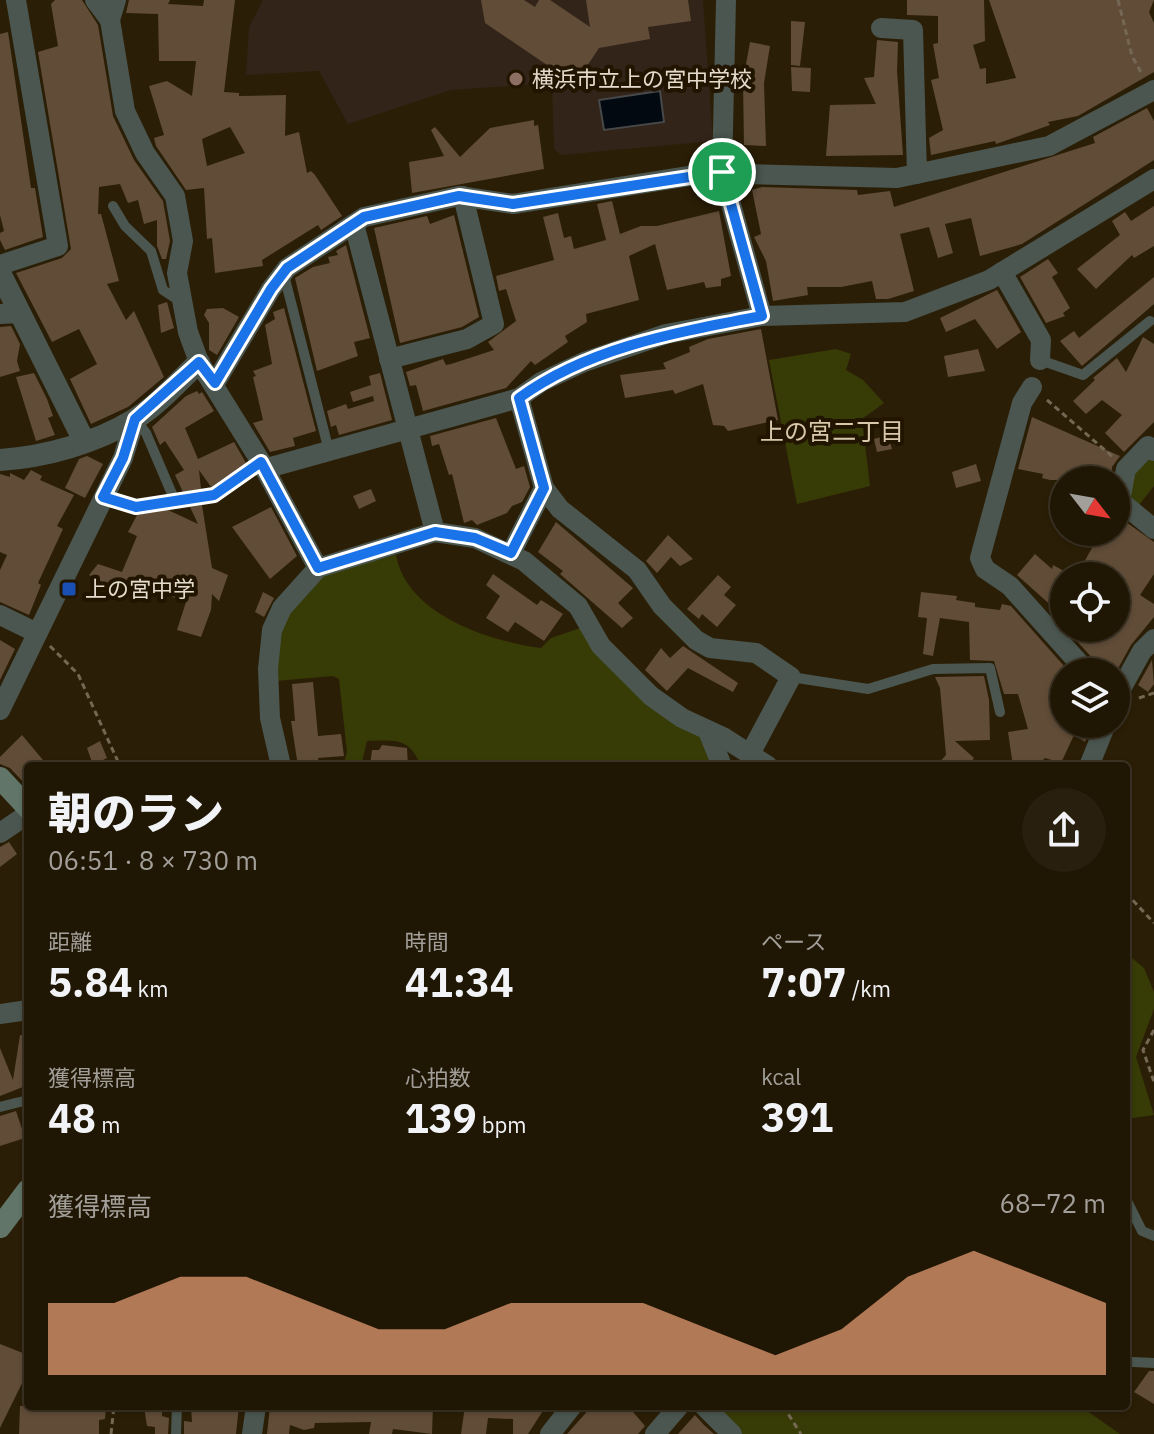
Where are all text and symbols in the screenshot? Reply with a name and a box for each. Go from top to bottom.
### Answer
place label: 横浜市立上の宮中学校 [532,64,752,93]
marker: 横浜市立上の宮中学校 [507,70,525,88]
pin [688,138,756,206]
icon: arrive [700,150,744,194]
district label: 上の宮二丁目 [760,415,904,447]
north arrow [1050,466,1130,546]
map controls [1050,466,1130,738]
button: locate [1050,562,1130,642]
place label: 上の宮中学 [85,574,195,603]
marker: 上の宮中学 [60,580,78,598]
button: layers [1050,658,1130,738]
text: 朝のラン [48,784,224,841]
button: share [1022,788,1106,872]
text: 06:51 · 8 × 730 m [48,843,258,877]
text: 距離 [48,927,92,956]
text: 時間 [405,927,449,956]
text: ペース [761,927,826,956]
text: 5.84 [48,956,132,1008]
text: 41:34 [405,956,514,1008]
text: 7:07 [761,956,847,1008]
text: km [132,974,168,1003]
text: /km [847,974,891,1003]
text: kcal [761,1062,801,1091]
text: 獲得標高 [48,1063,136,1092]
text: 心拍数 [405,1063,471,1092]
text: 391 [761,1091,833,1143]
text: 48 [48,1092,96,1144]
text: 139 [405,1092,477,1144]
text: m [96,1110,120,1139]
text: bpm [477,1110,527,1139]
text: 68–72 m [999,1186,1106,1220]
text: 獲得標高 [48,1189,152,1223]

